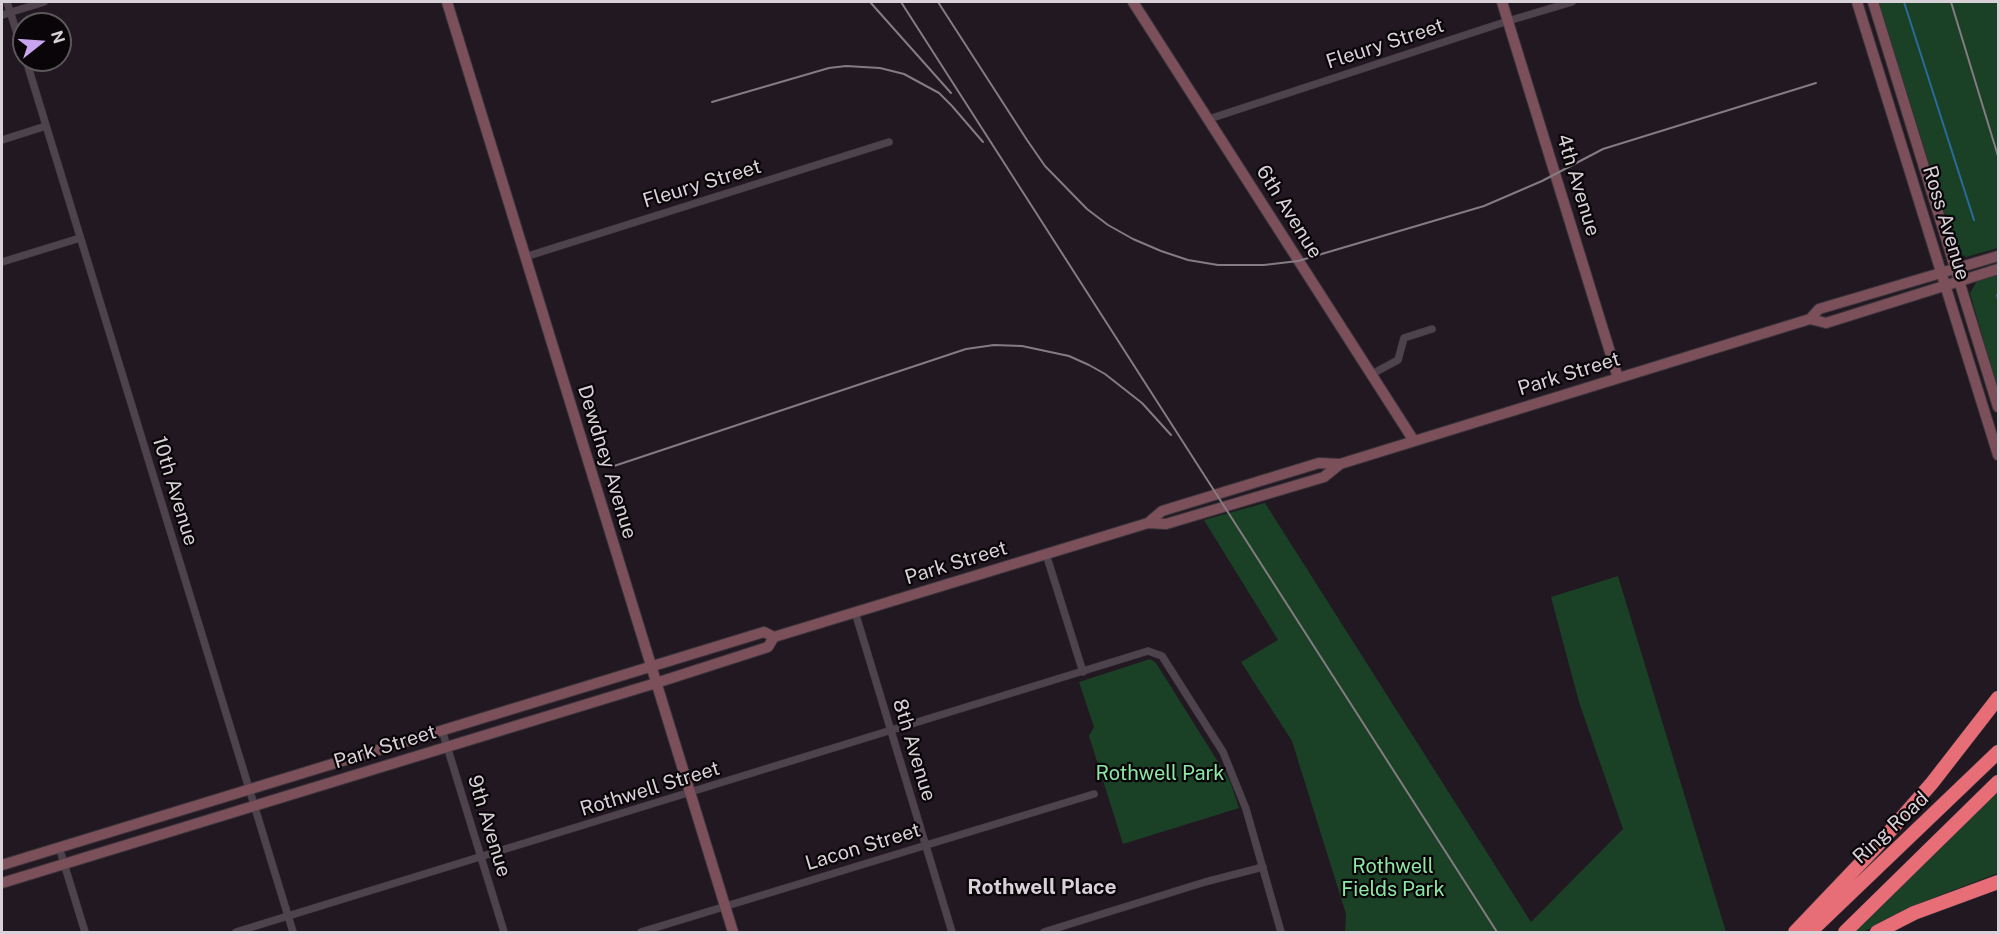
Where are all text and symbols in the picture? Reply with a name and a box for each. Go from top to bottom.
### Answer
north arrow [12,12,72,72]
street label: Fleury Street [1323,14,1447,74]
text: N [47,28,69,46]
street label: 4th Avenue [1551,131,1605,239]
street label: Fleury Street [640,155,764,213]
street label: 6th Avenue [1251,161,1327,263]
street label: Ross Avenue [1917,163,1975,283]
street label: Park Street [1515,347,1623,401]
street label: Dewdney Avenue [572,382,642,542]
street label: 10th Avenue [147,433,203,549]
street label: Park Street [902,536,1010,590]
street label: 8th Avenue [887,696,941,804]
street label: Park Street [331,720,439,774]
street label: Rothwell Street [577,756,723,822]
park label: Rothwell Park [1095,762,1225,786]
street label: 9th Avenue [462,772,516,880]
street label: Ring Road [1848,787,1934,869]
street label: Lacon Street [802,818,924,876]
park label: Rothwell Fields Park [1341,855,1445,902]
district label: Rothwell Place [967,875,1117,901]

